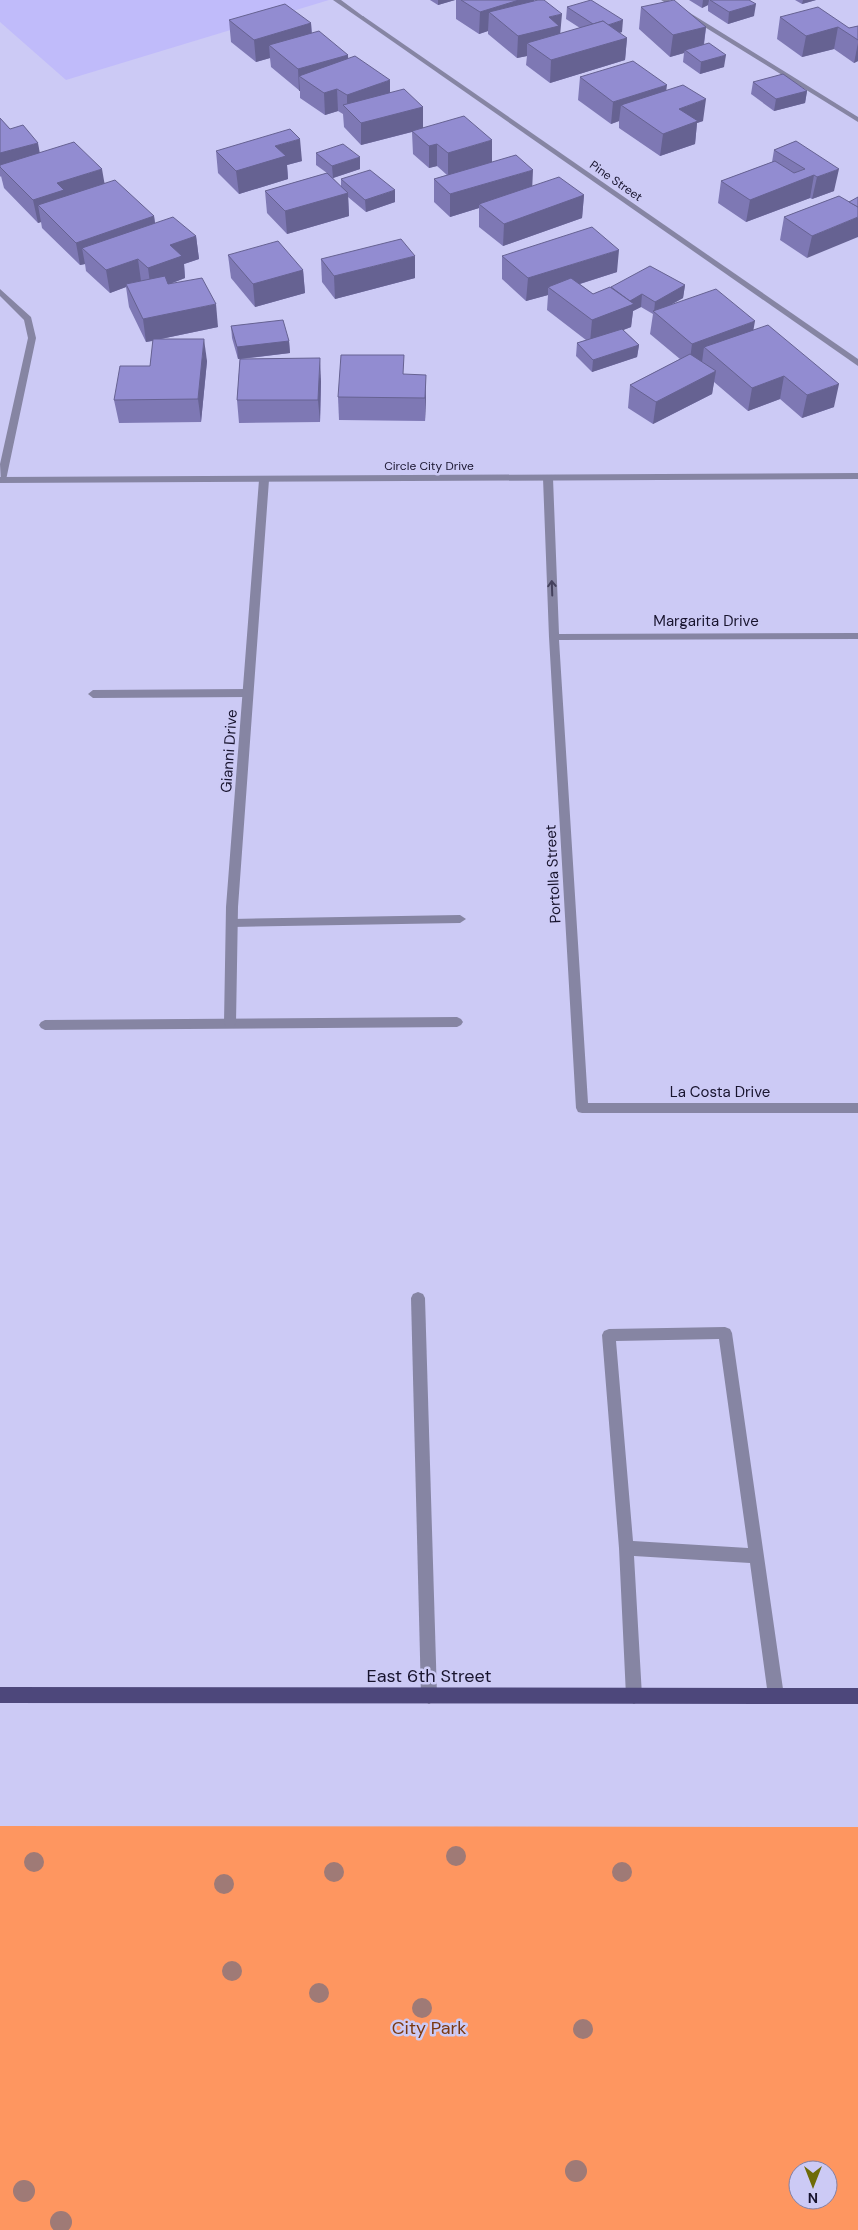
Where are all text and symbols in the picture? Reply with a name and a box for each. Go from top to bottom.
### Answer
street label: Pine Street [587,157,646,205]
street label: Circle City Drive [384,458,474,474]
one-way arrow [547,581,556,597]
street label: Margarita Drive [653,611,759,631]
street label: Gianni Drive [216,709,242,793]
street label: Portolla Street [540,824,566,924]
street label: La Costa Drive [670,1082,770,1102]
street label: East 6th Street [367,1664,491,1688]
park label: City Park [392,2016,466,2040]
north arrow [788,2160,838,2210]
text: N [808,2189,818,2207]

